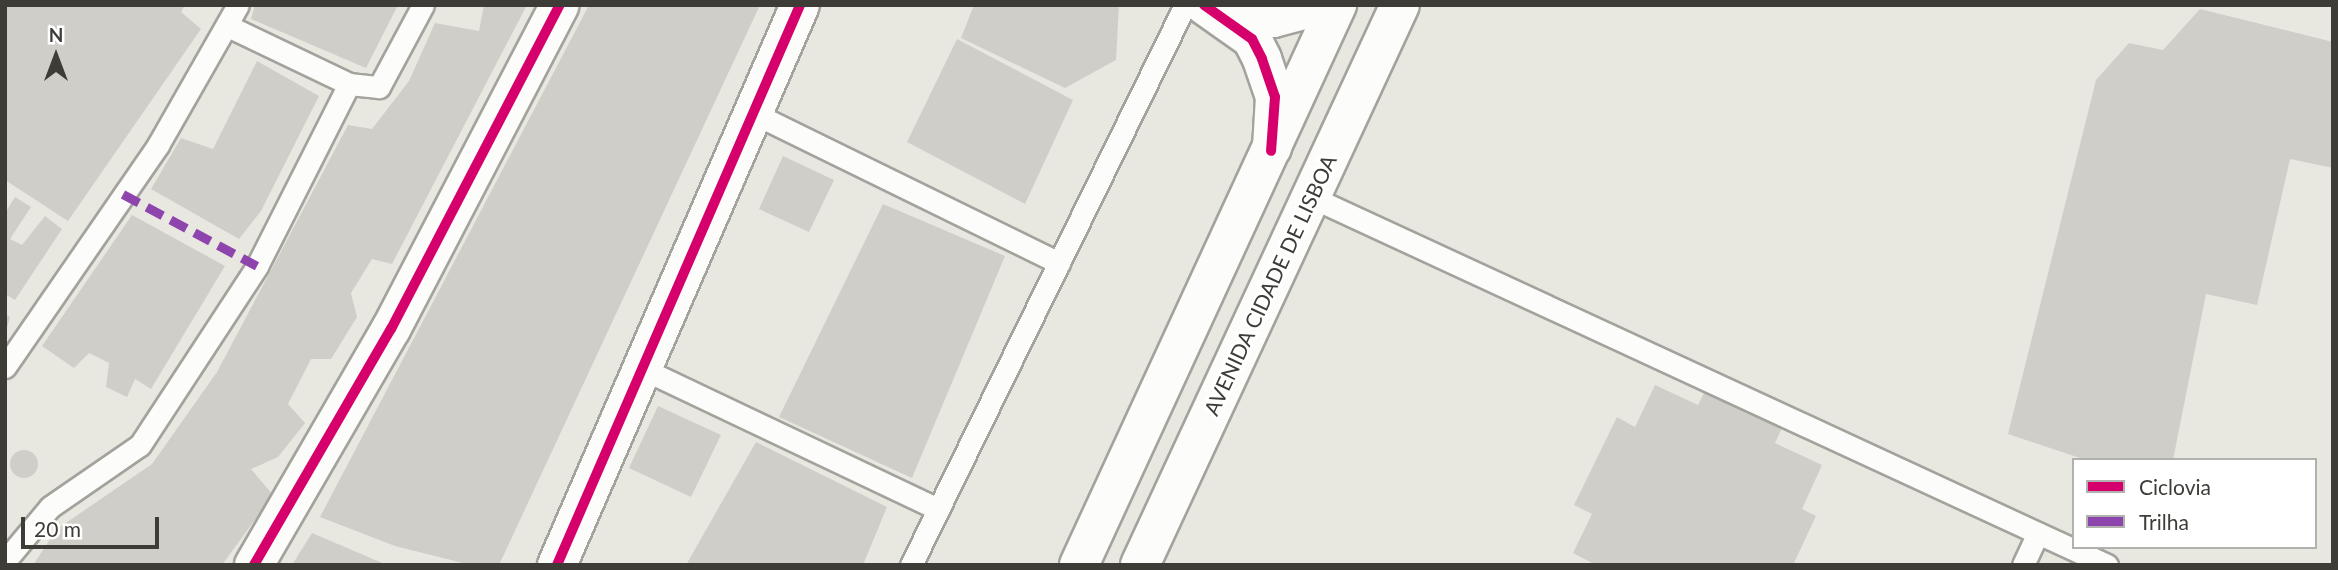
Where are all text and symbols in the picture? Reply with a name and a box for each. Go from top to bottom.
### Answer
north arrow [21,21,91,91]
text: N [49,23,63,46]
street label: AVENIDA CIDADE DE LISBOA [1198,150,1342,420]
legend [2072,458,2317,549]
text: Ciclovia [2139,474,2211,499]
scale bar [24,504,163,548]
text: Trilha [2139,509,2189,534]
text: 20 m [34,516,81,541]

